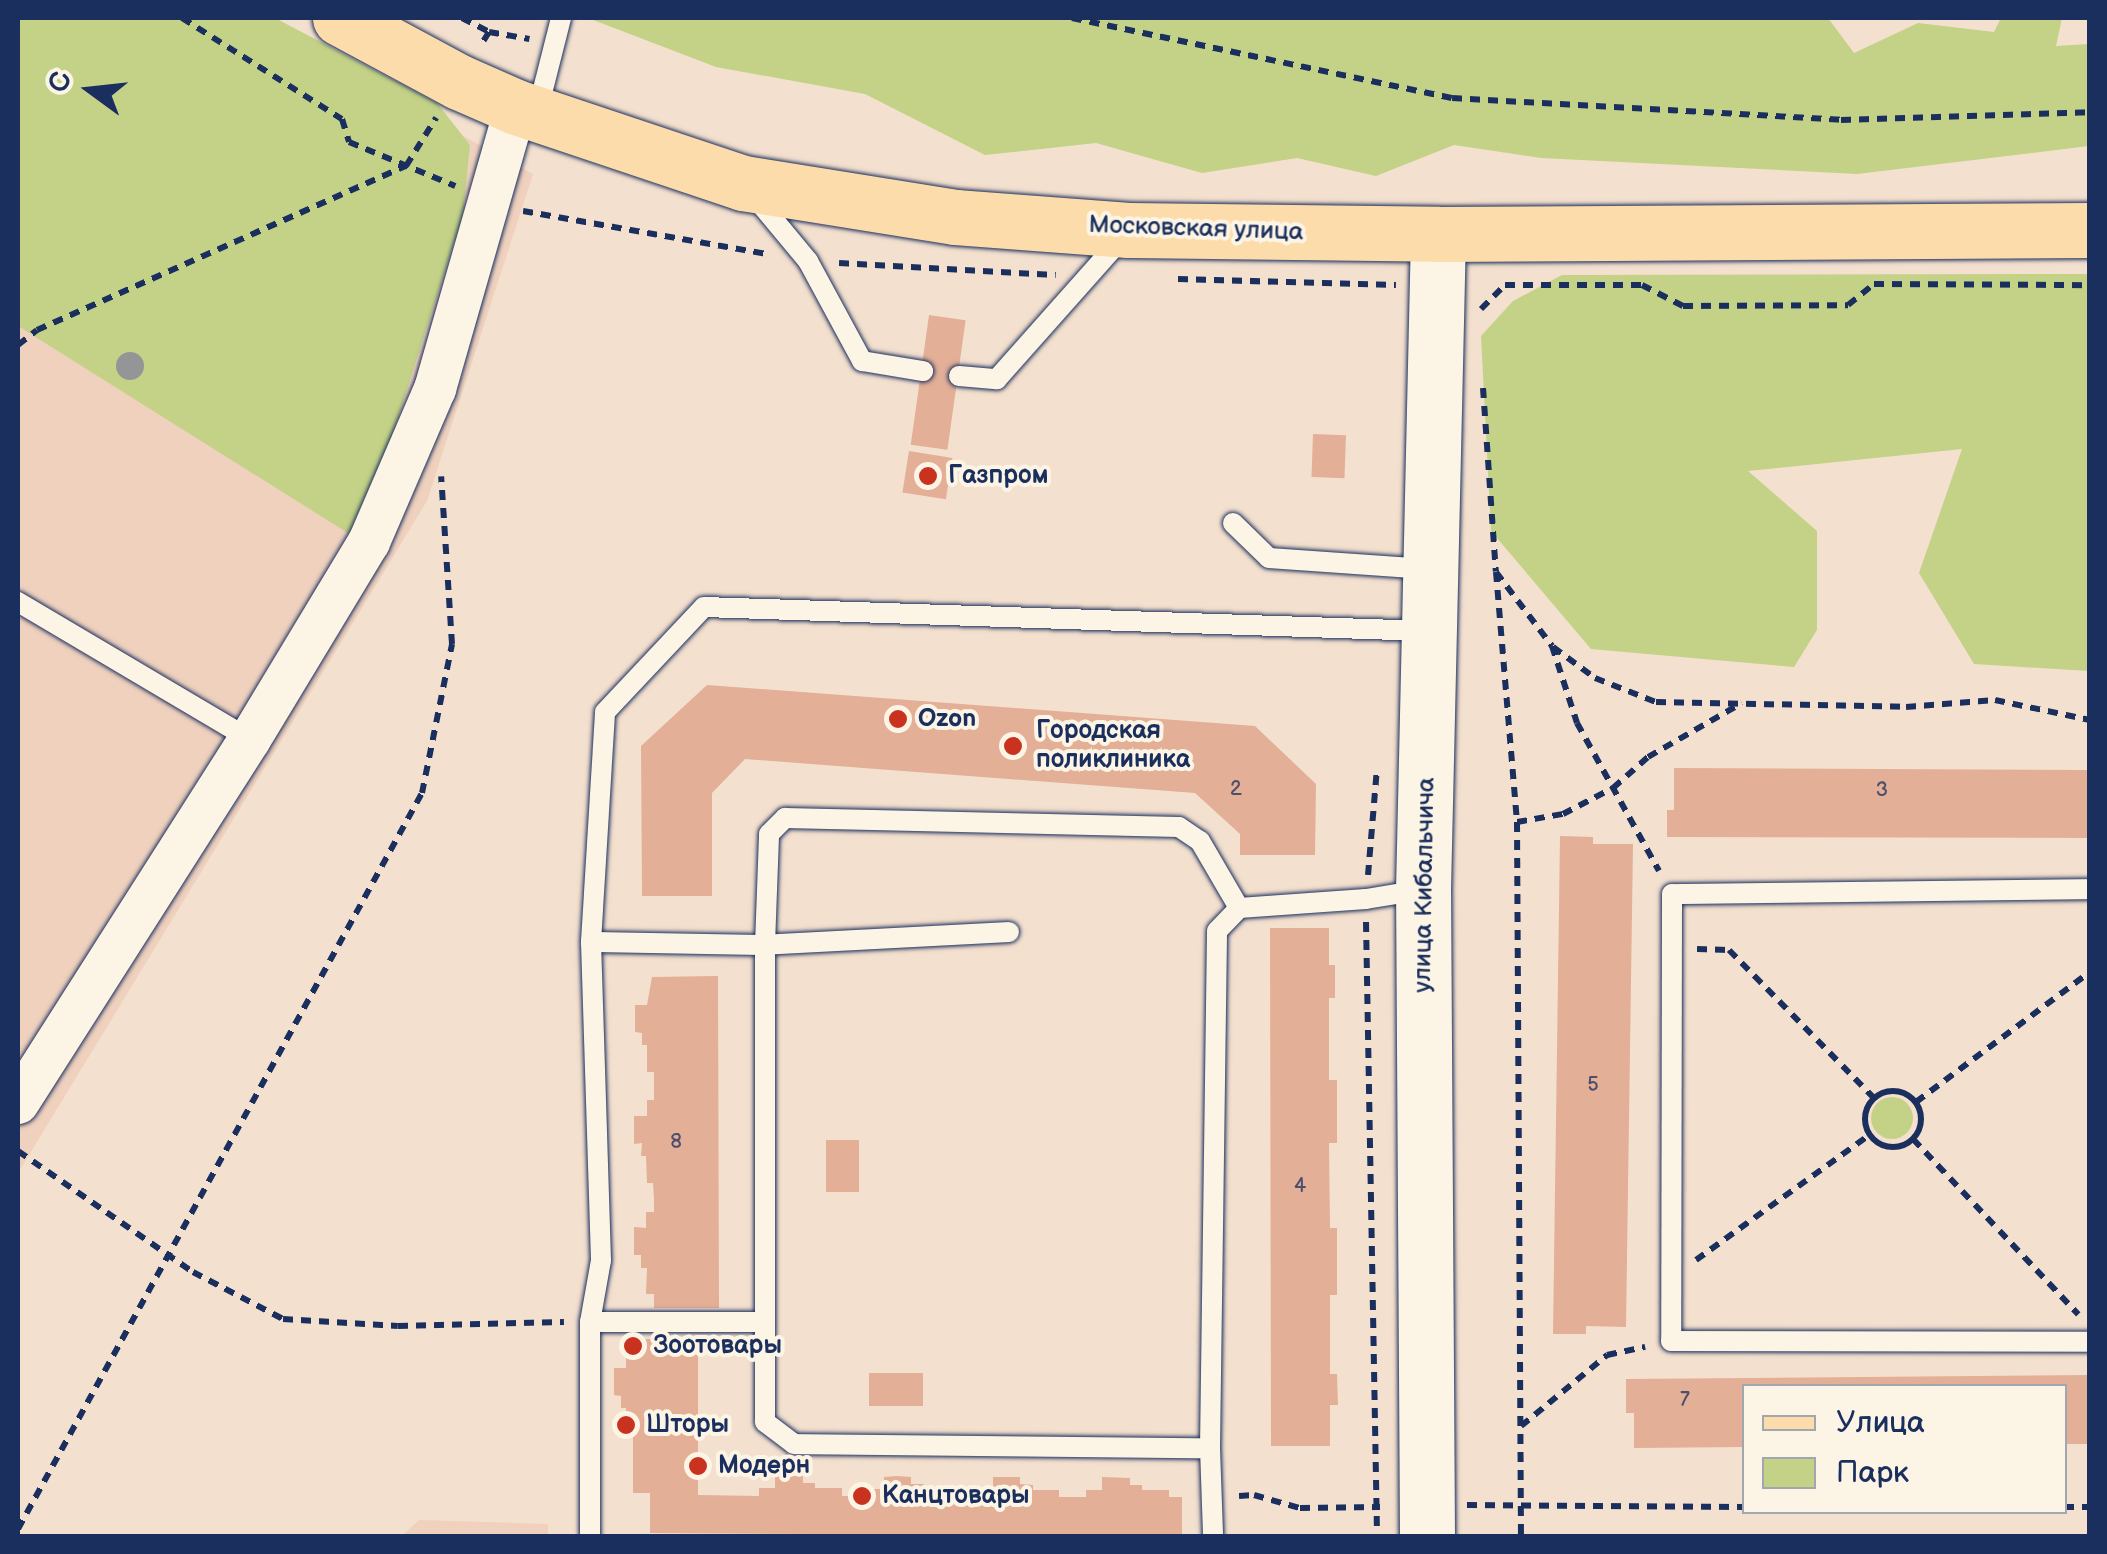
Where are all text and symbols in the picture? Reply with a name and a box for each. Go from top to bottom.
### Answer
north arrow [40,40,140,140]
text: С [42,68,79,96]
street label: Московская улица [1088,210,1304,248]
place label: Газпром [948,461,1048,491]
marker: Газпром [917,465,939,487]
place label: Ozon [918,704,976,734]
marker: Ozon [887,708,909,730]
place label: Городская поликлиника [1036,717,1190,776]
marker: Городская поликлиника [1000,733,1026,759]
house number: 2 [1230,777,1242,801]
street label: улица Кибальчича [1408,777,1442,993]
house number: 3 [1876,778,1888,802]
house number: 5 [1587,1073,1599,1097]
house number: 8 [670,1130,682,1154]
house number: 4 [1294,1174,1306,1198]
place label: Зоотовары [653,1331,782,1361]
marker: Зоотовары [622,1335,644,1357]
legend [1742,1384,2067,1514]
house number: 7 [1680,1388,1690,1412]
text: Улица [1836,1405,1925,1441]
place label: Шторы [646,1410,729,1440]
marker: Шторы [615,1414,637,1436]
place label: Модерн [718,1451,810,1481]
marker: Модерн [687,1455,709,1477]
text: Парк [1836,1455,1909,1491]
place label: Канцтовары [882,1481,1029,1511]
marker: Канцтовары [851,1485,873,1507]

